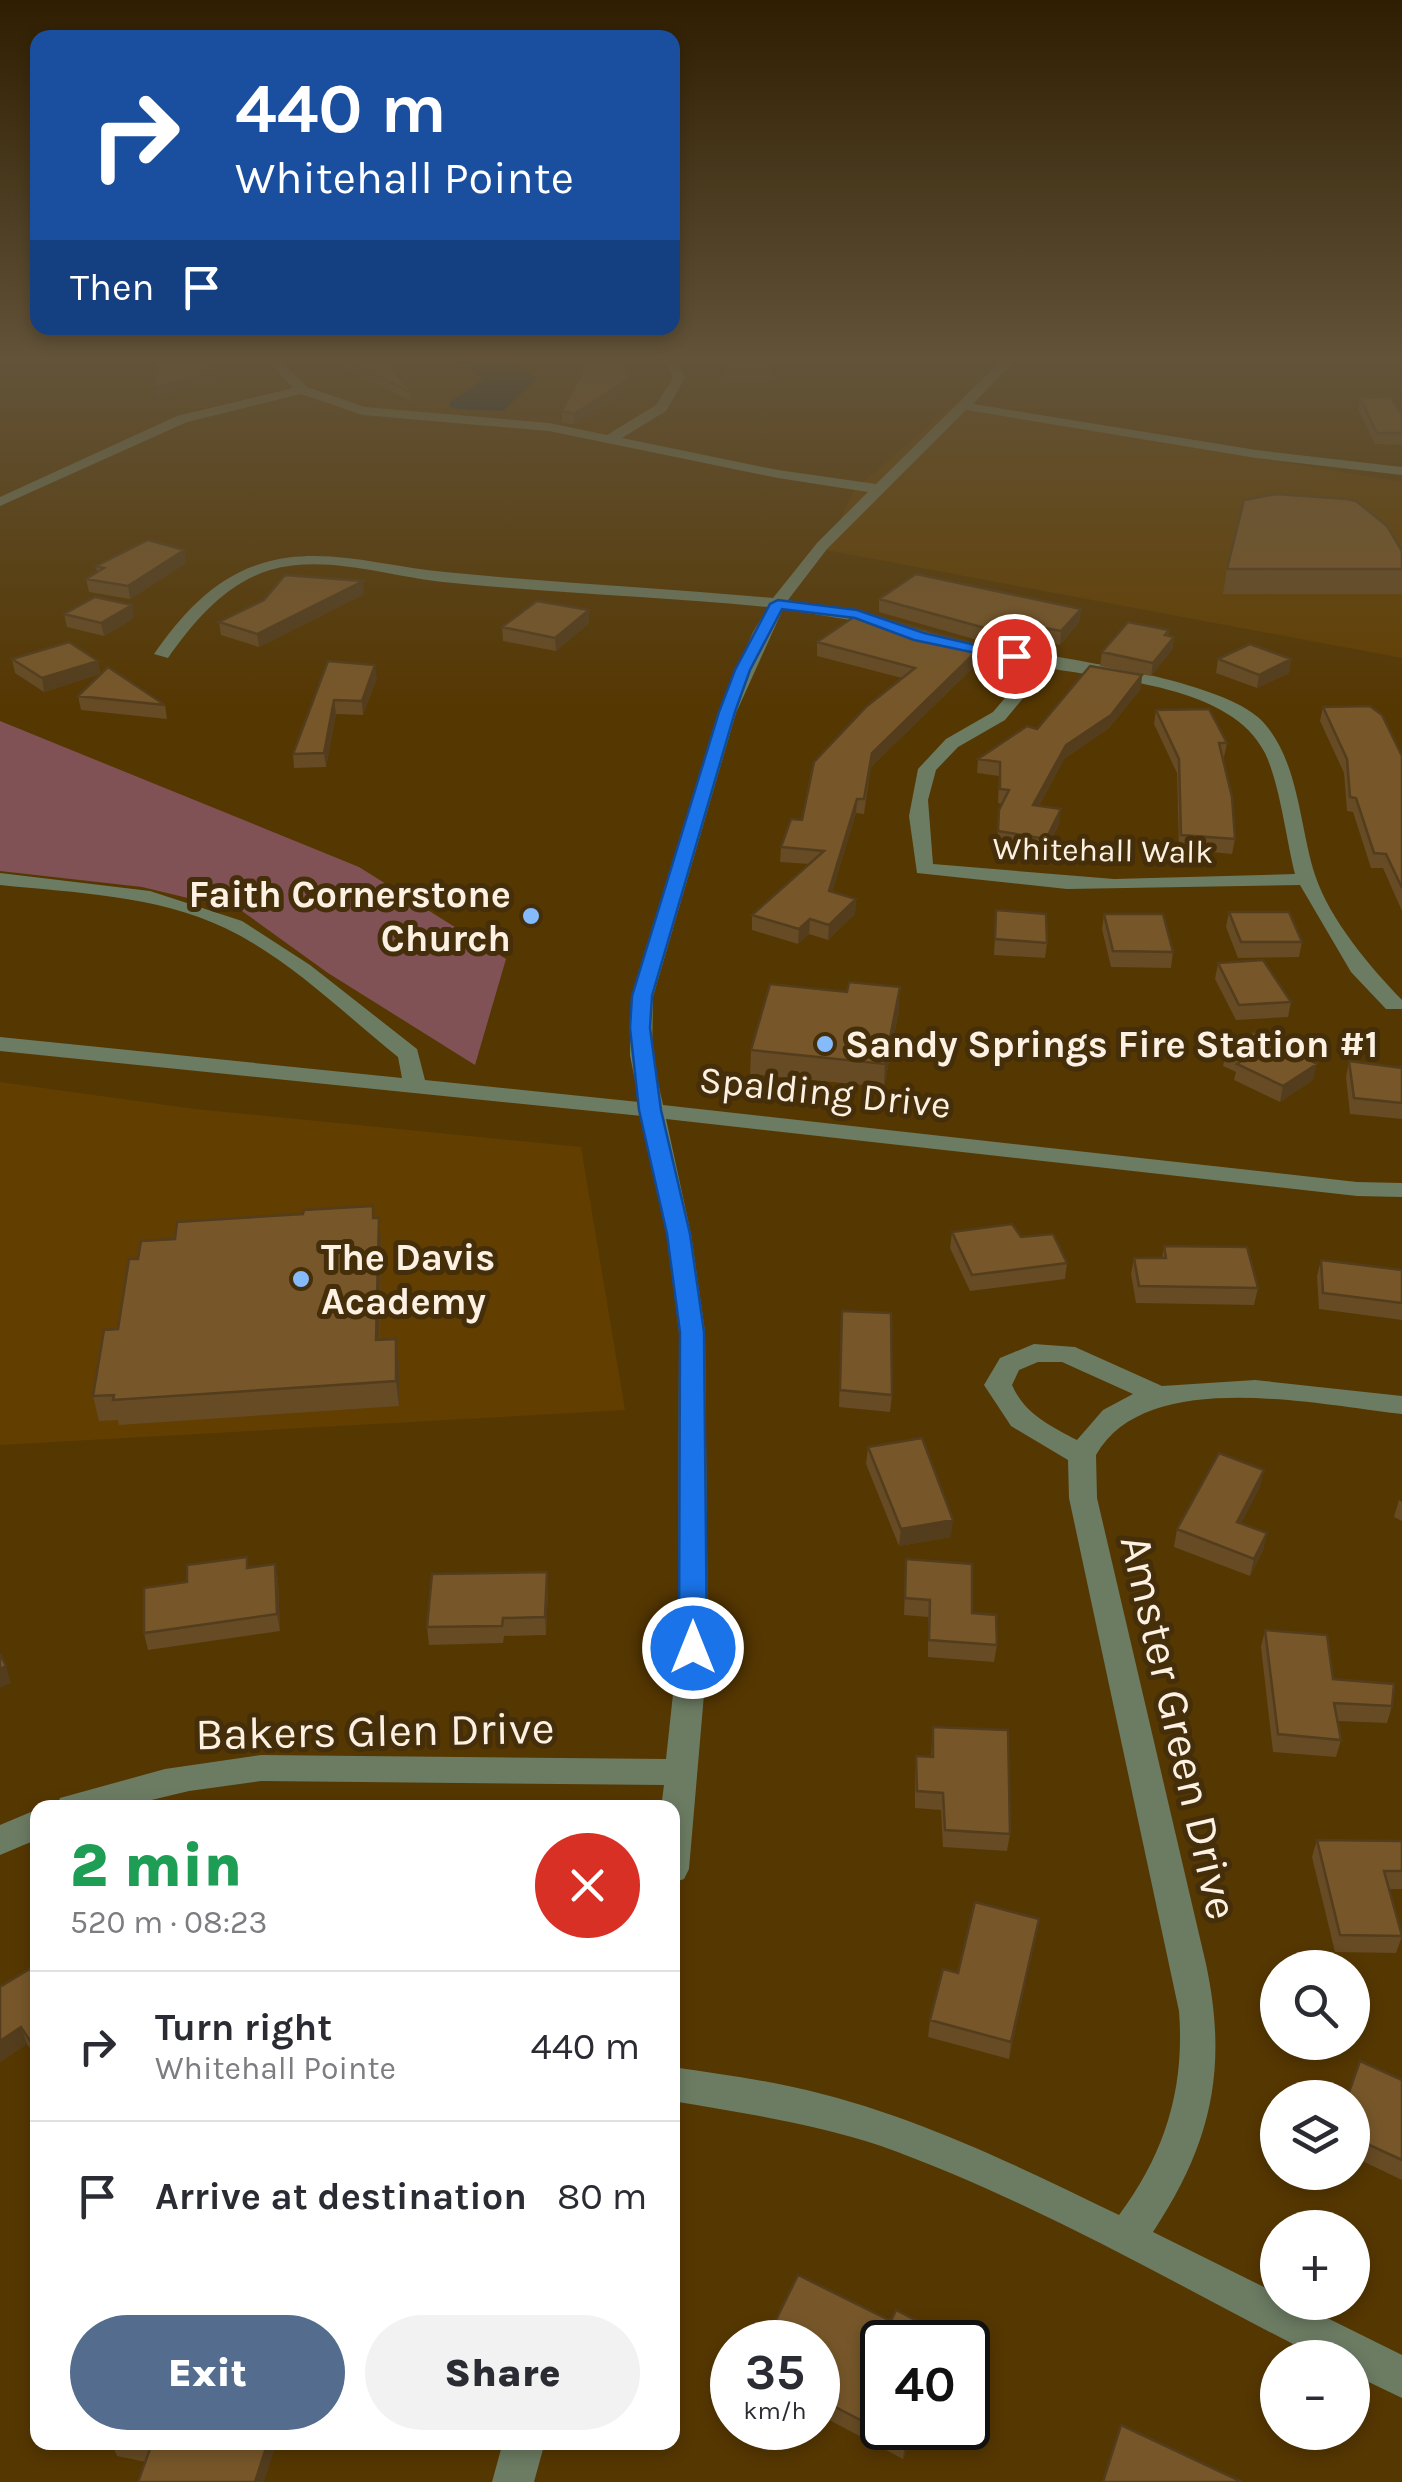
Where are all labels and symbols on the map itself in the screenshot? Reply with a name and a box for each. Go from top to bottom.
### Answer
pin [972,614,1057,699]
street label: Whitehall Walk [992,830,1214,871]
place label: Faith Cornerstone Church [189,872,511,961]
marker: Faith Cornerstone Church [520,905,542,927]
place label: Sandy Springs Fire Station #1 [845,1022,1378,1067]
marker: Sandy Springs Fire Station #1 [814,1033,836,1055]
street label: Spalding Drive [697,1057,953,1128]
place label: The Davis Academy [321,1235,495,1324]
marker: The Davis Academy [290,1268,312,1290]
street label: Amster Green Drive [1109,1530,1249,1925]
position arrow [641,1596,745,1700]
street label: Bakers Glen Drive [195,1702,555,1760]
speed limit sign: 40 [860,2320,990,2450]

